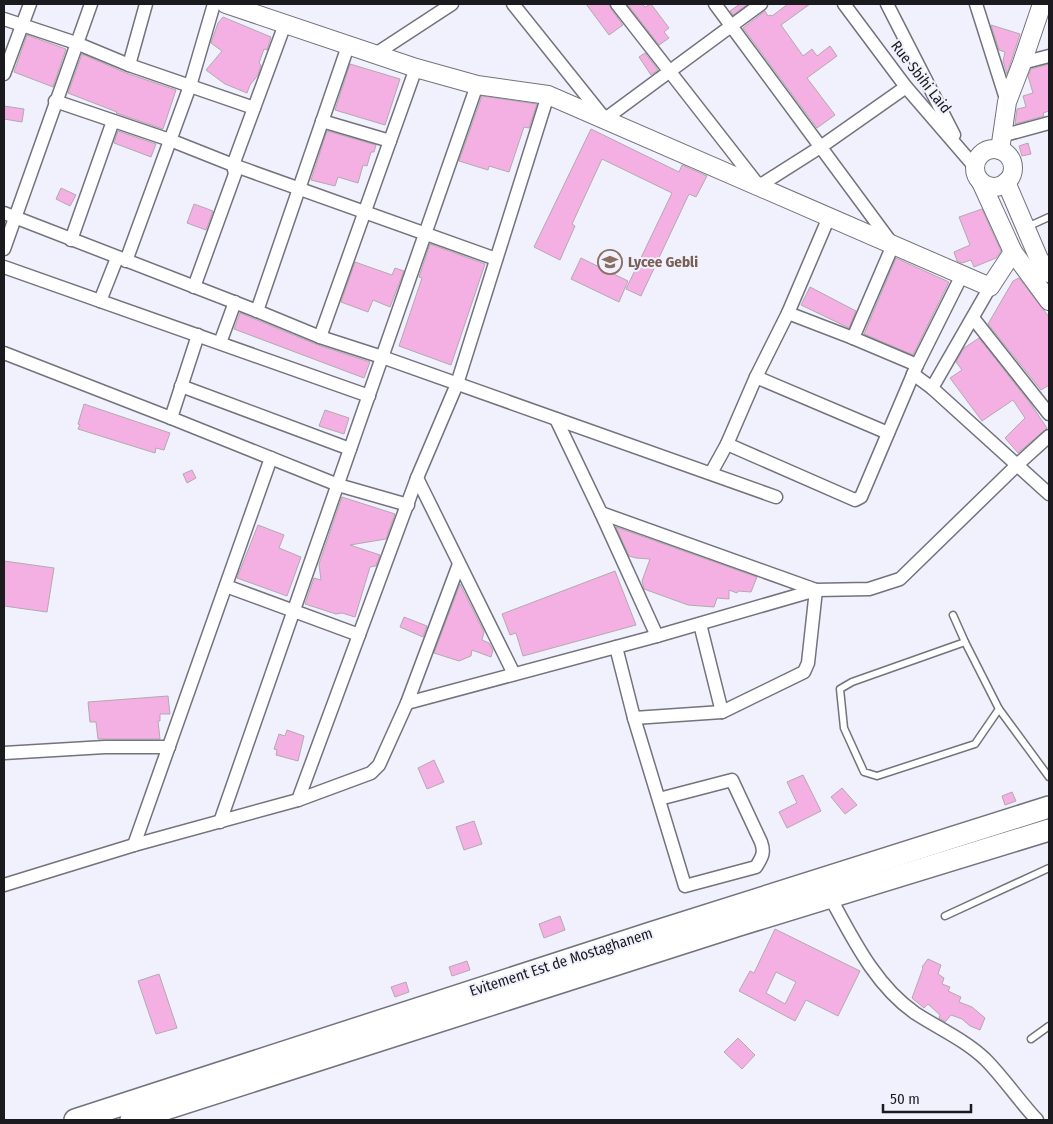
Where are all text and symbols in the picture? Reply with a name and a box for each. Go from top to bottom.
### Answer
street label: Rue Sbihi Laid [887,37,955,117]
school or university icon: Lycee Gebli [597,249,623,275]
place label: Lycee Gebli [628,253,698,271]
street label: Evitement Est de Mostaghanem [467,924,655,1000]
scale bar [883,1082,970,1114]
text: 50 m [890,1090,920,1108]

